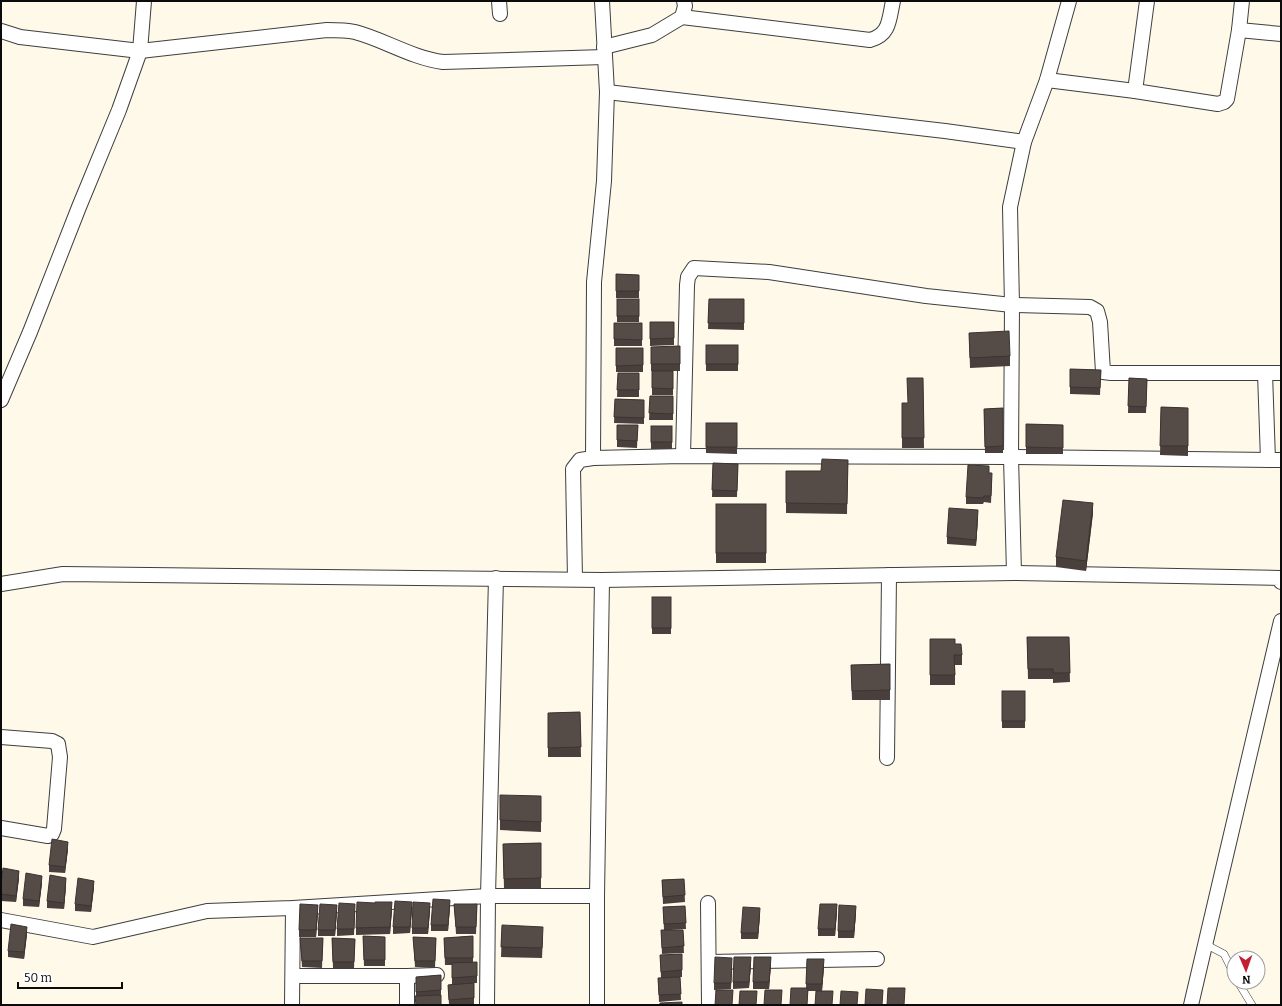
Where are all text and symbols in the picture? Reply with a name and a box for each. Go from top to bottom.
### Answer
north arrow [1226,950,1266,990]
scale bar [18,964,122,990]
text: 50 m [24,971,53,985]
text: N [1241,973,1251,986]

